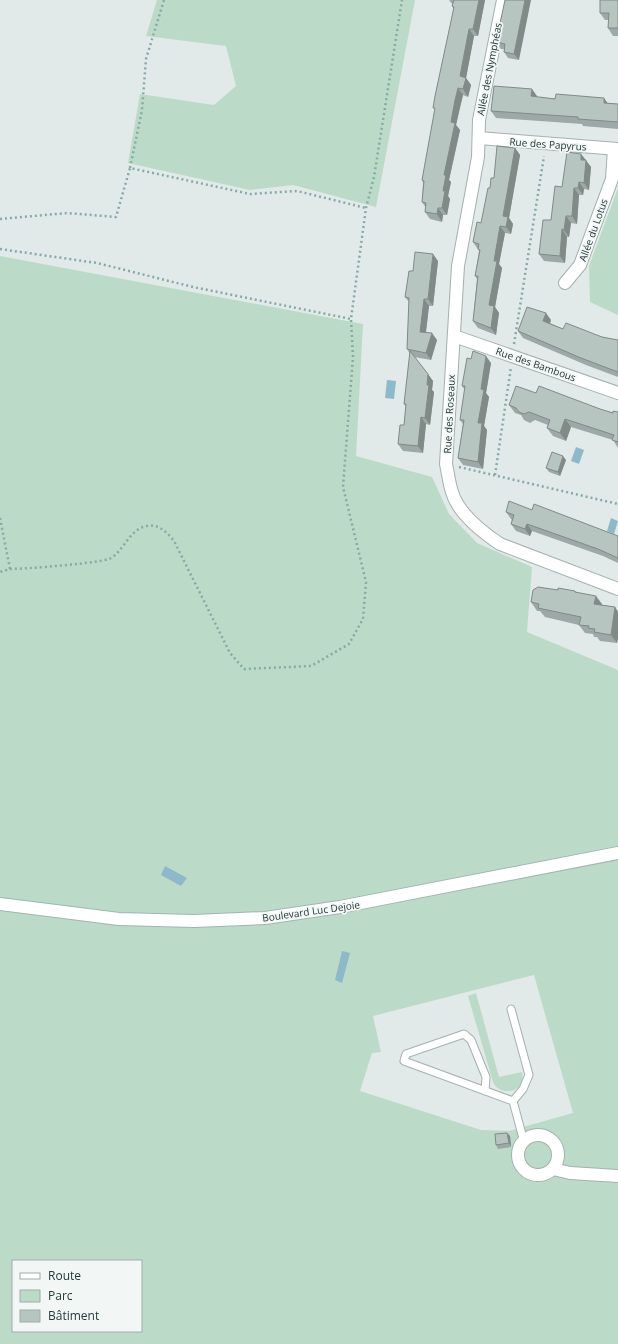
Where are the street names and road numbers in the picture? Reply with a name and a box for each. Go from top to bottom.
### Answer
street label: Allée des Nymphéas [473,21,505,117]
street label: Rue des Papyrus [509,134,587,154]
street label: Allée du Lotus [575,196,611,263]
street label: Rue des Bambous [494,344,578,384]
street label: Rue des Roseaux [440,373,458,454]
street label: Boulevard Luc Dejoie [261,897,361,925]

